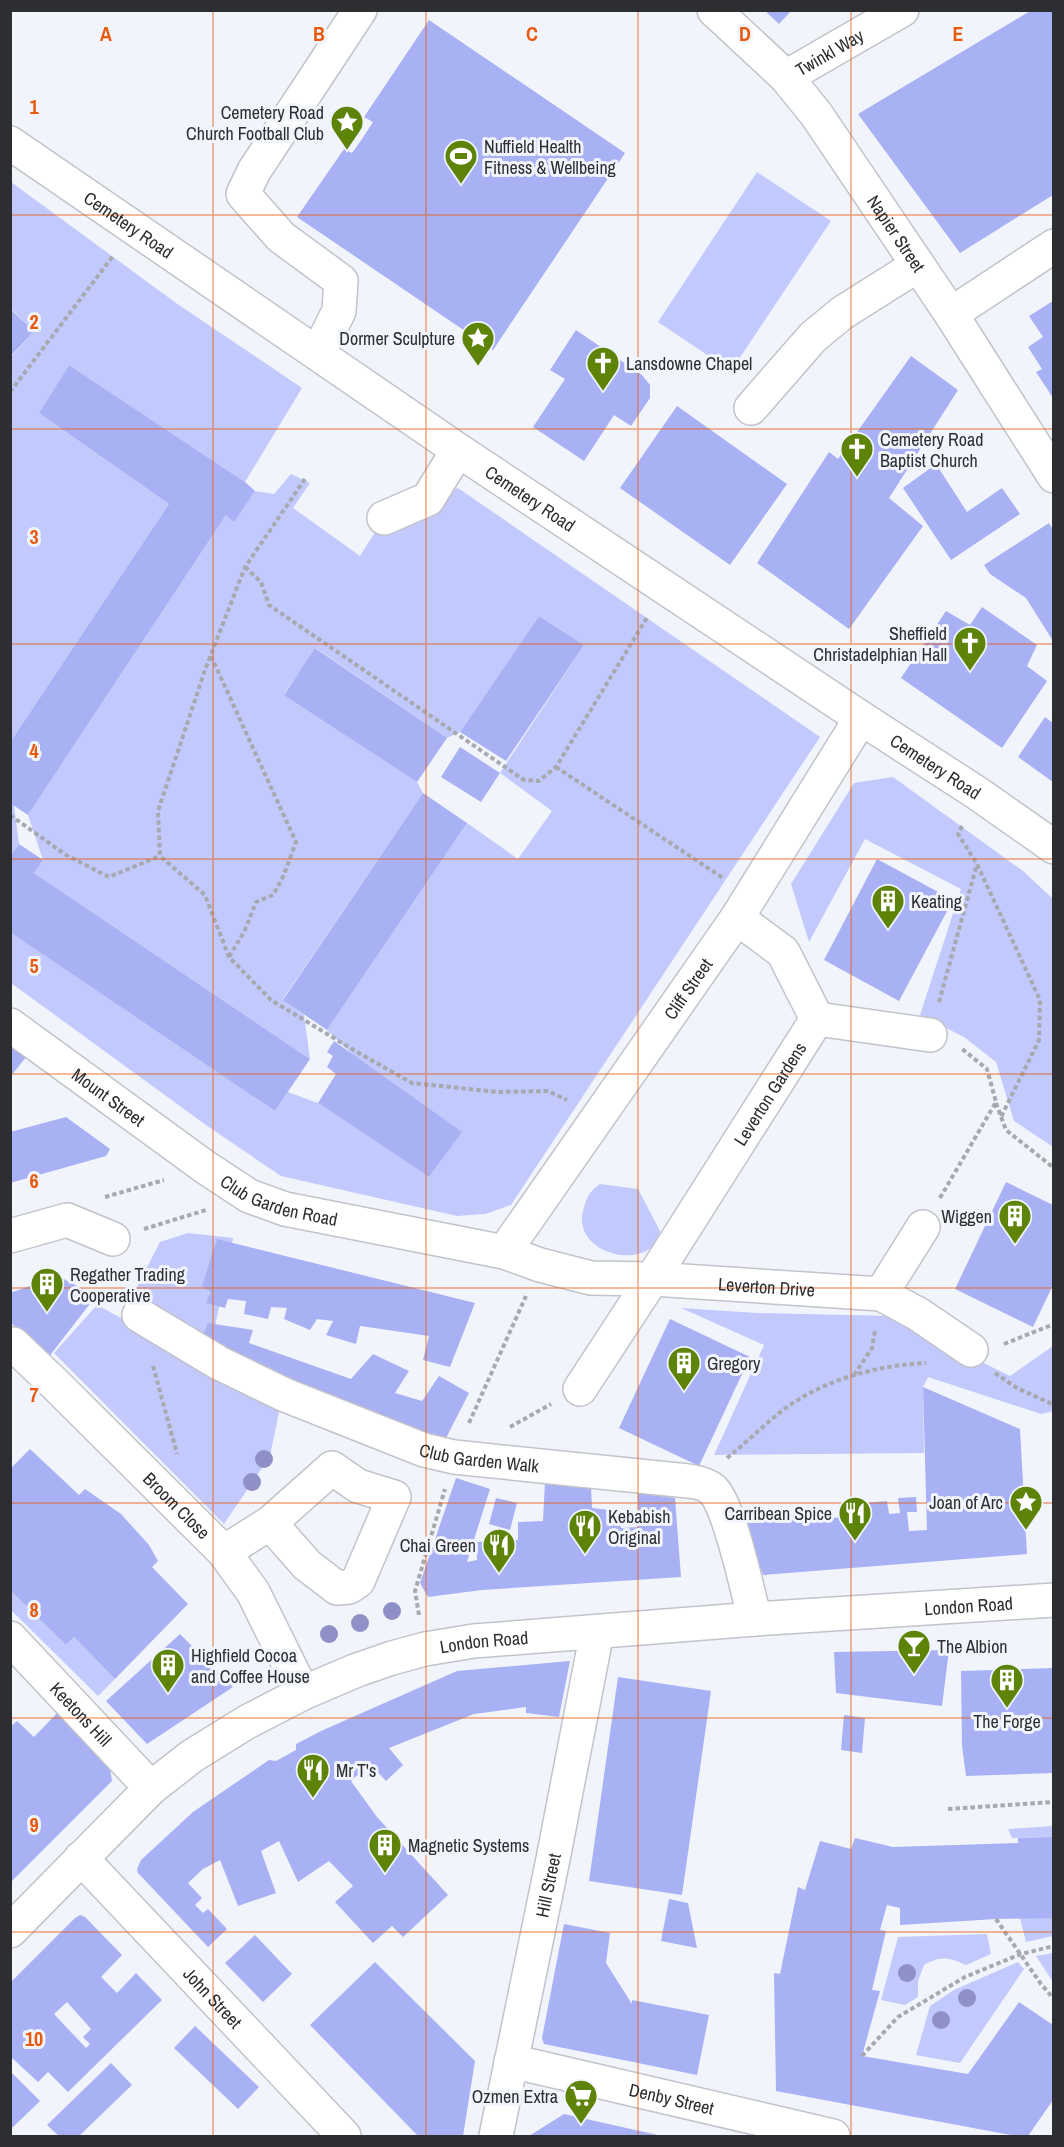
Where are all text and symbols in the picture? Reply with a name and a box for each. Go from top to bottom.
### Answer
text: A [100,20,112,47]
text: B [313,20,325,47]
text: C [526,20,538,47]
text: D [739,20,751,47]
text: E [953,20,964,47]
street label: Twinkl Way [791,22,869,82]
text: 1 [29,93,39,120]
place label: Cemetery Road Church Football Club [186,100,324,146]
place icon: Cemetery Road Church Football Club [329,104,365,151]
place label: Nuffield Health Fitness & Wellbeing [484,134,617,180]
sports icon: Nuffield Health Fitness & Wellbeing [443,138,479,185]
street label: Cemetery Road [79,185,179,264]
street label: Napier Street [862,190,932,277]
text: 2 [29,308,39,335]
place icon: Dormer Sculpture [460,320,496,367]
place label: Dormer Sculpture [339,326,455,351]
church icon: Lansdowne Chapel [585,345,621,392]
place label: Lansdowne Chapel [626,351,752,376]
place label: Cemetery Road Baptist Church [880,427,983,473]
church icon: Cemetery Road Baptist Church [839,431,875,478]
street label: Cemetery Road [480,459,580,537]
text: 3 [29,523,39,550]
place label: Sheffield Christadelphian Hall [813,621,947,667]
church icon: Sheffield Christadelphian Hall [952,625,988,672]
street label: Cemetery Road [885,728,986,805]
text: 4 [29,737,39,764]
building icon: Keating [870,883,906,930]
place label: Keating [911,889,963,914]
text: 5 [29,952,39,979]
street label: Cliff Street [658,953,718,1024]
street label: Leverton Gardens [727,1037,812,1150]
street label: Mount Street [67,1062,150,1132]
text: 6 [29,1167,39,1194]
street label: Club Garden Road [216,1168,340,1232]
building icon: Wiggen [997,1198,1033,1245]
place label: Wiggen [941,1204,992,1229]
place label: Regather Trading Cooperative [70,1262,186,1308]
building icon: Regather Trading Cooperative [29,1266,65,1313]
street label: Leverton Drive [717,1271,816,1302]
building icon: Gregory [666,1345,702,1392]
place label: Gregory [707,1351,761,1376]
text: 7 [29,1381,39,1408]
street label: Club Garden Walk [417,1437,541,1478]
street label: Broom Close [138,1466,216,1544]
place icon: Joan of Arc [1008,1484,1044,1531]
place label: Joan of Arc [929,1490,1003,1515]
restaurant icon: Carribean Spice [837,1495,873,1542]
place label: Carribean Spice [725,1501,832,1526]
place label: Kebabish Original [608,1504,670,1550]
restaurant icon: Kebabish Original [567,1508,603,1555]
restaurant icon: Chai Green [481,1527,517,1574]
place label: Chai Green [400,1533,476,1558]
street label: London Road [924,1590,1014,1621]
text: 8 [29,1596,39,1623]
street label: London Road [438,1624,529,1659]
bar icon: The Albion [896,1628,932,1675]
place label: The Albion [937,1634,1008,1659]
place label: Highfield Cocoa and Coffee House [191,1643,310,1689]
building icon: Highfield Cocoa and Coffee House [150,1647,186,1694]
building icon: The Forge [989,1662,1025,1709]
street label: Keetons Hill [45,1676,118,1751]
place label: The Forge [973,1709,1041,1734]
restaurant icon: Mr T's [295,1752,331,1799]
place label: Mr T's [336,1758,376,1783]
text: 9 [29,1811,39,1838]
building icon: Magnetic Systems [367,1827,403,1874]
place label: Magnetic Systems [408,1833,529,1858]
street label: Hill Street [529,1851,566,1920]
street label: John Street [178,1961,248,2034]
text: 10 [25,2025,43,2052]
street label: Denby Street [627,2076,717,2120]
supermarket icon: Ozmen Extra [563,2078,599,2125]
place label: Ozmen Extra [472,2084,558,2109]

